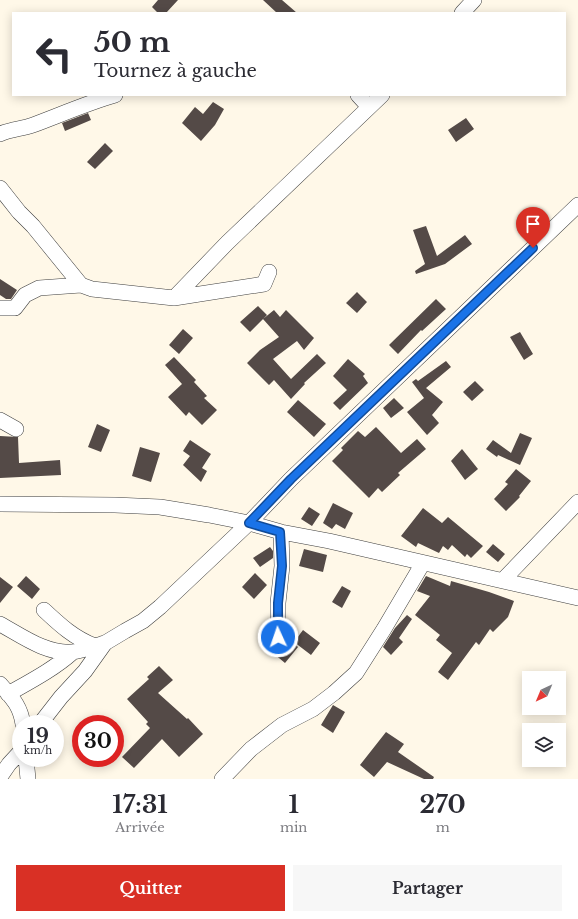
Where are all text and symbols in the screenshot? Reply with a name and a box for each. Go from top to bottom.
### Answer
text: 50 m [94,25,170,60]
icon: left [28,28,80,80]
text: Tournez à gauche [94,60,257,82]
pin [516,207,550,248]
icon: arrive [522,213,544,235]
position arrow [257,616,299,658]
north arrow [522,671,566,715]
map controls [522,671,566,767]
speed limit sign: 30 [72,715,124,767]
button: layers [522,723,566,767]
text: 19 [27,724,49,748]
text: km/h [24,744,52,757]
text: 17:31 [112,790,168,819]
text: 1 [288,790,299,819]
text: 270 [420,790,466,819]
text: Arrivée [115,819,165,836]
text: min [280,819,307,836]
text: m [436,819,450,836]
button: Quitter [16,865,285,911]
button: Partager [293,865,562,911]

